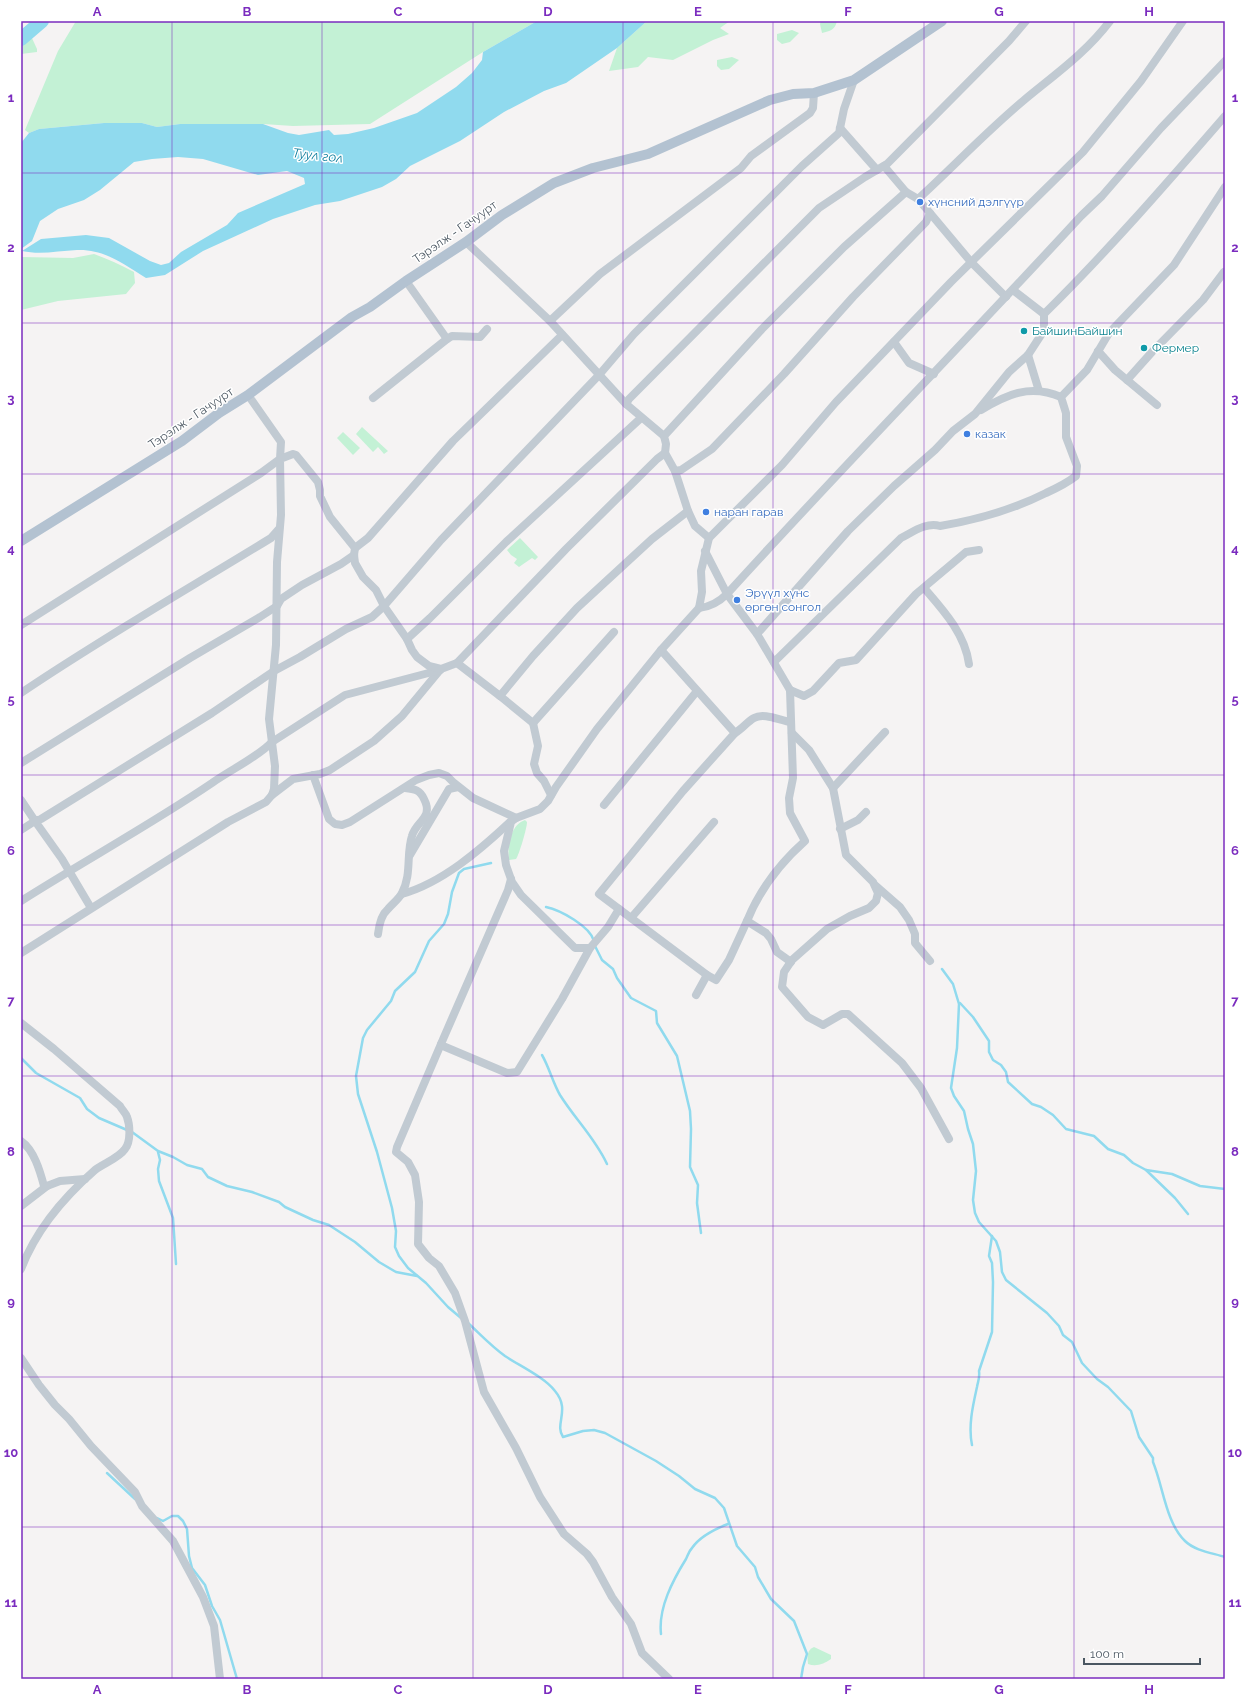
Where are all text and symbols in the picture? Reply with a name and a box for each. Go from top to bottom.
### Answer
text: A [93,4,102,19]
text: B [243,4,252,19]
text: C [394,4,403,19]
text: D [543,4,553,19]
text: E [694,4,702,19]
text: F [844,4,852,19]
text: G [994,4,1004,19]
text: H [1144,4,1154,19]
text: 1 [8,90,15,105]
text: 1 [1232,90,1239,105]
water label: Туул гол [292,145,344,166]
place label: хүнсний дэлгүүр [928,195,1024,209]
marker: хүнсний дэлгүүр [915,197,925,207]
street label: Тэрэлж - Гачуурт [410,198,500,266]
text: 2 [7,240,15,255]
text: 2 [1231,240,1239,255]
place label: БайшинБайшин [1032,324,1122,338]
marker: БайшинБайшин [1019,326,1029,336]
place label: Фермер [1152,341,1199,355]
marker: Фермер [1139,343,1149,353]
street label: Тэрэлж - Гачуурт [146,384,236,452]
text: 3 [7,391,15,406]
text: 3 [1231,391,1239,406]
place label: казак [975,427,1006,441]
marker: казак [962,429,972,439]
place label: наран гарав [714,505,783,519]
marker: наран гарав [701,507,711,517]
text: 4 [7,541,15,556]
text: 4 [1231,541,1239,556]
place label: Эрүүл хүнс өргөн сонгол [745,586,821,614]
marker: Эрүүл хүнс өргөн сонгол [732,595,742,605]
text: 5 [7,692,15,707]
text: 5 [1231,692,1239,707]
text: 6 [7,843,15,858]
text: 6 [1231,843,1239,858]
text: 7 [7,993,15,1008]
text: 7 [1231,993,1239,1008]
text: 8 [7,1144,15,1159]
text: 8 [1231,1144,1239,1159]
text: 9 [7,1294,15,1309]
text: 9 [1231,1294,1239,1309]
text: 10 [4,1445,18,1460]
text: 10 [1228,1445,1242,1460]
text: 11 [5,1595,18,1610]
text: 11 [1229,1595,1242,1610]
scale bar [1084,1640,1200,1666]
text: 100 m [1090,1647,1124,1661]
text: A [93,1682,102,1697]
text: B [243,1682,252,1697]
text: C [394,1682,403,1697]
text: D [543,1682,553,1697]
text: E [694,1682,702,1697]
text: F [844,1682,852,1697]
text: G [994,1682,1004,1697]
text: H [1144,1682,1154,1697]

